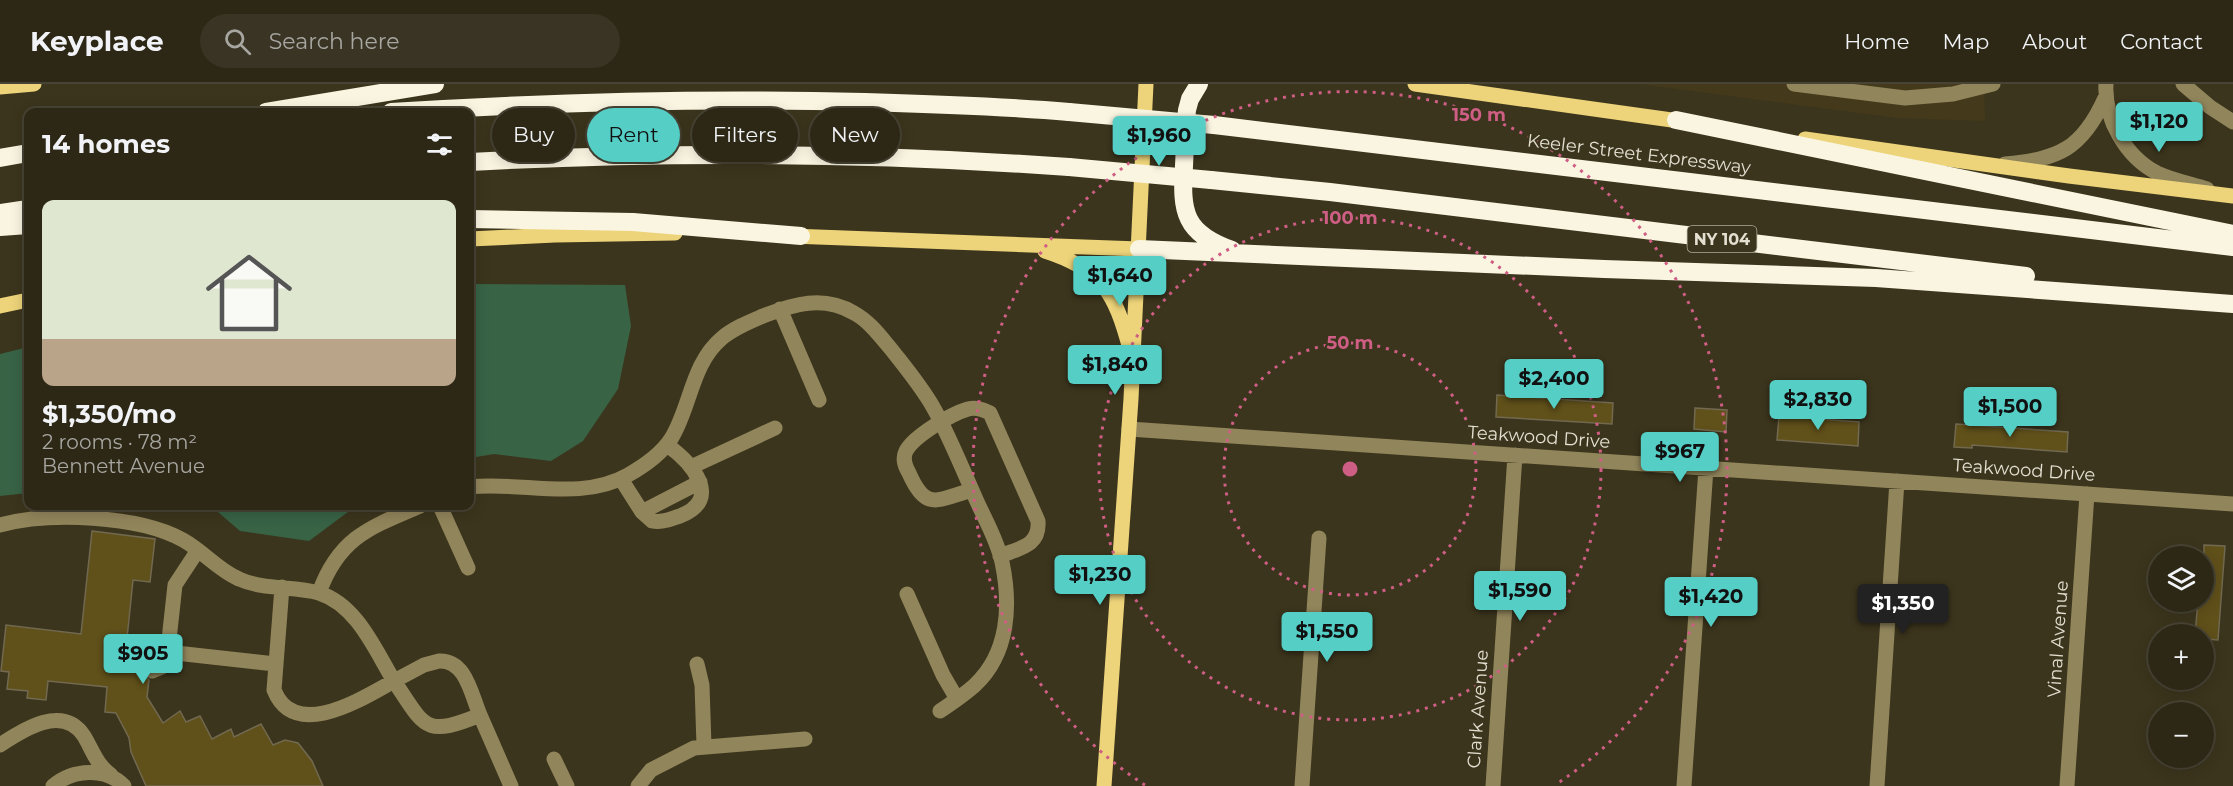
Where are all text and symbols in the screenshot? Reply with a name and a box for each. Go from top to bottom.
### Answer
search box [200,14,620,68]
text: Keyplace [30,24,164,58]
icon: search [221,25,254,58]
text: Search here [269,28,400,55]
text: Home [1844,29,1909,54]
text: Map [1942,29,1989,54]
text: About [2022,29,2087,54]
text: Contact [2120,29,2203,54]
pin: $1,120 [2110,102,2208,153]
text: 150 m [1452,104,1506,126]
chip: Buy [492,108,575,162]
chip: Rent [587,108,680,162]
chip: Filters [692,108,798,162]
chip: New [810,108,900,162]
text: $1,120 [2130,109,2188,133]
pin: $1,960 [1110,116,1208,167]
text: $1,960 [1127,123,1191,147]
text: 14 homes [42,128,170,160]
icon: filters [423,128,456,161]
street label: Keeler Street Expressway [1526,129,1752,179]
text: 100 m [1322,207,1378,229]
road number: NY 104 [1688,226,1756,252]
icon: home [195,239,303,347]
pin: $1,640 [1071,256,1169,307]
text: $1,640 [1087,263,1153,287]
text: 50 m [1327,332,1373,354]
pin: $1,840 [1066,345,1164,396]
text: $1,840 [1082,352,1148,376]
pin: $2,400 [1505,359,1603,410]
text: $2,400 [1519,366,1589,390]
pin: $2,830 [1769,380,1867,431]
text: $2,830 [1784,387,1852,411]
pin: $1,500 [1961,387,2059,438]
text: $1,500 [1978,394,2042,418]
text: $1,350/mo [42,398,176,430]
street label: Teakwood Drive [1467,421,1611,453]
text: 2 rooms · 78 m² [42,430,197,454]
pin: $967 [1644,432,1716,483]
text: $967 [1655,439,1705,463]
text: Bennett Avenue [42,454,205,478]
street label: Teakwood Drive [1952,454,2096,486]
centre of rings [1340,459,1360,479]
map controls [2148,546,2214,768]
button: layers [2148,546,2214,612]
pin: $1,230 [1051,555,1149,606]
text: $1,230 [1068,562,1132,586]
pin: $1,590 [1471,571,1569,622]
pin: $1,420 [1662,577,1760,628]
text: $1,590 [1488,578,1552,602]
street label: Vinal Avenue [2043,580,2073,698]
text: $1,420 [1679,584,1743,608]
pin: $1,350 [1854,584,1952,635]
text: $1,350 [1872,591,1934,615]
pin: $1,550 [1278,612,1376,663]
text: $1,550 [1296,619,1358,643]
button: + [2148,624,2214,690]
pin: $905 [107,634,179,685]
text: $905 [118,641,168,665]
street label: Clark Avenue [1463,649,1493,769]
button: − [2148,702,2214,768]

